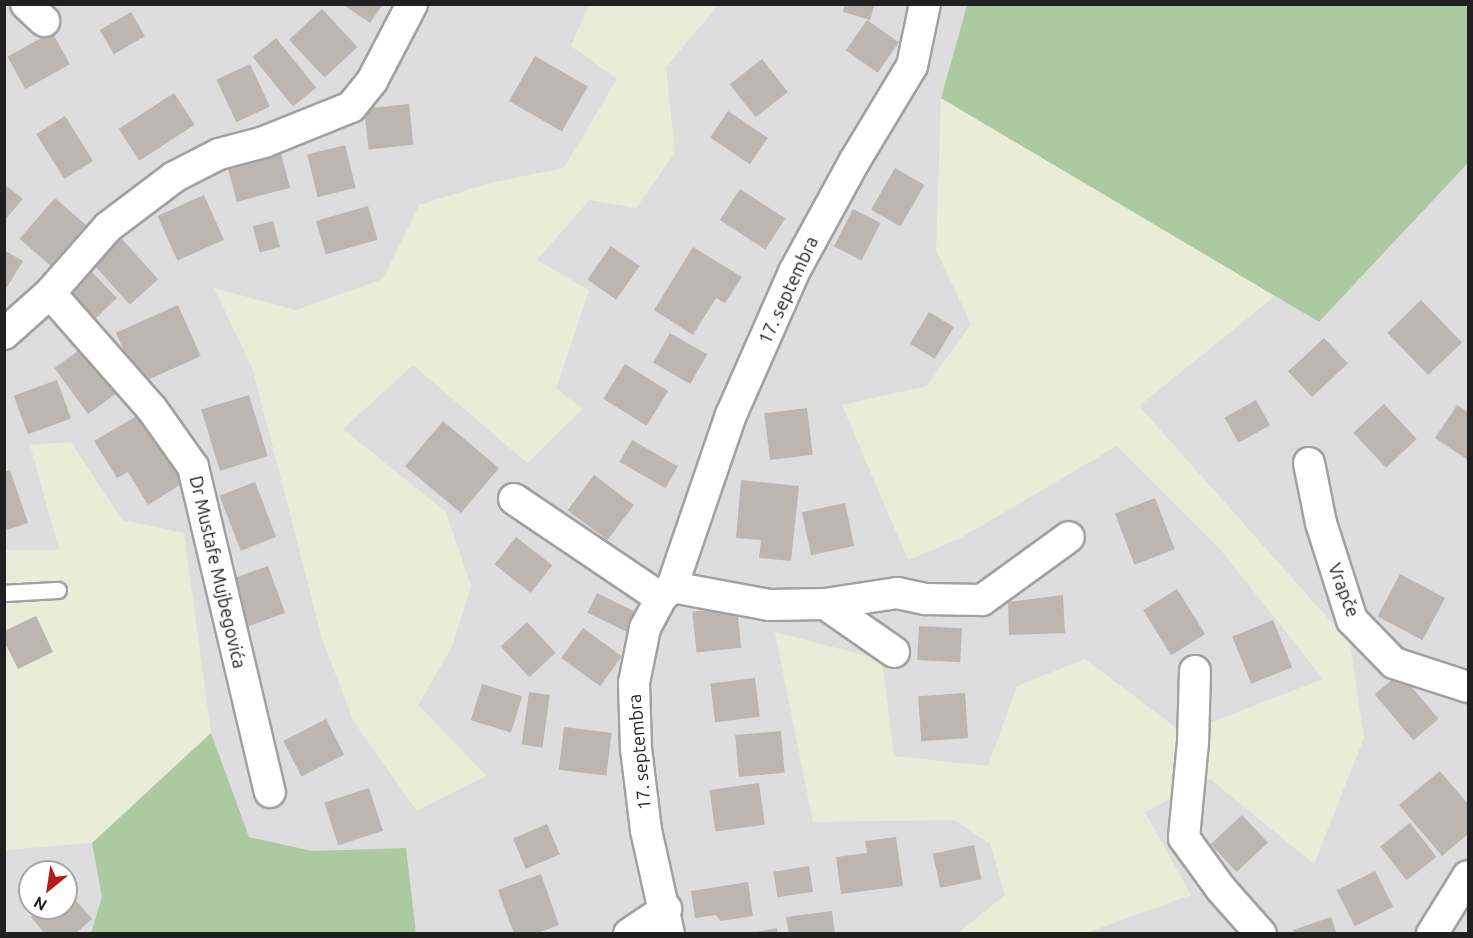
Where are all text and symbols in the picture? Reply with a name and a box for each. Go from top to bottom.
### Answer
street label: 17. septembra [754,233,822,347]
street label: Dr Mustafe Mujbegovića [185,474,251,670]
street label: Vrapče [1324,560,1364,620]
street label: 17. septembra [623,693,655,811]
north arrow [18,860,78,920]
text: N [30,893,50,915]

